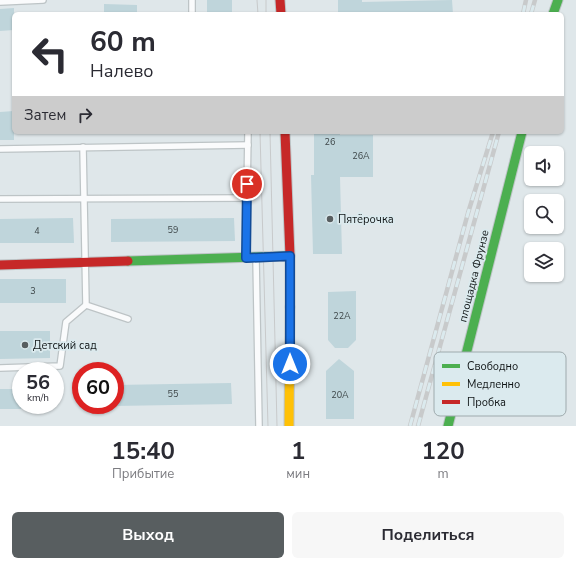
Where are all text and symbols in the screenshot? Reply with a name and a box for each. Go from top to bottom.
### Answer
text: 60 m [90,23,156,61]
icon: left [24,28,76,80]
text: Налево [90,59,154,83]
icon: right [74,104,96,126]
text: Затем [24,105,66,125]
house number: 26 [325,136,335,148]
map controls [524,146,564,282]
button: sound [524,146,564,186]
house number: 26А [352,150,370,162]
pin [230,167,264,201]
icon: arrive [236,173,258,195]
button: search [524,194,564,234]
place label: Пятёрочка [338,212,394,227]
marker: Пятёрочка [325,214,335,224]
house number: 59 [168,224,178,236]
house number: 4 [34,225,40,237]
street label: площадка Фрунзе [455,228,493,324]
button: layers [524,242,564,282]
house number: 3 [30,285,36,297]
house number: 22А [333,310,351,322]
place label: Детский сад [33,338,97,353]
marker: Детский сад [20,340,30,350]
position arrow [269,343,311,385]
legend [434,352,566,416]
text: Свободно [467,359,518,374]
speed limit sign: 60 [72,362,124,414]
text: 56 [26,369,50,396]
text: Медленно [467,377,520,392]
house number: 55 [168,388,178,400]
house number: 20А [331,389,349,401]
text: km/h [27,391,49,405]
text: Пробка [467,395,506,410]
text: 15:40 [111,435,175,467]
text: 1 [291,435,305,467]
text: 120 [421,435,465,467]
text: Прибытие [112,465,174,483]
text: мин [286,465,310,483]
text: m [437,465,449,483]
button: Выход [12,512,284,558]
button: Поделиться [292,512,564,558]

